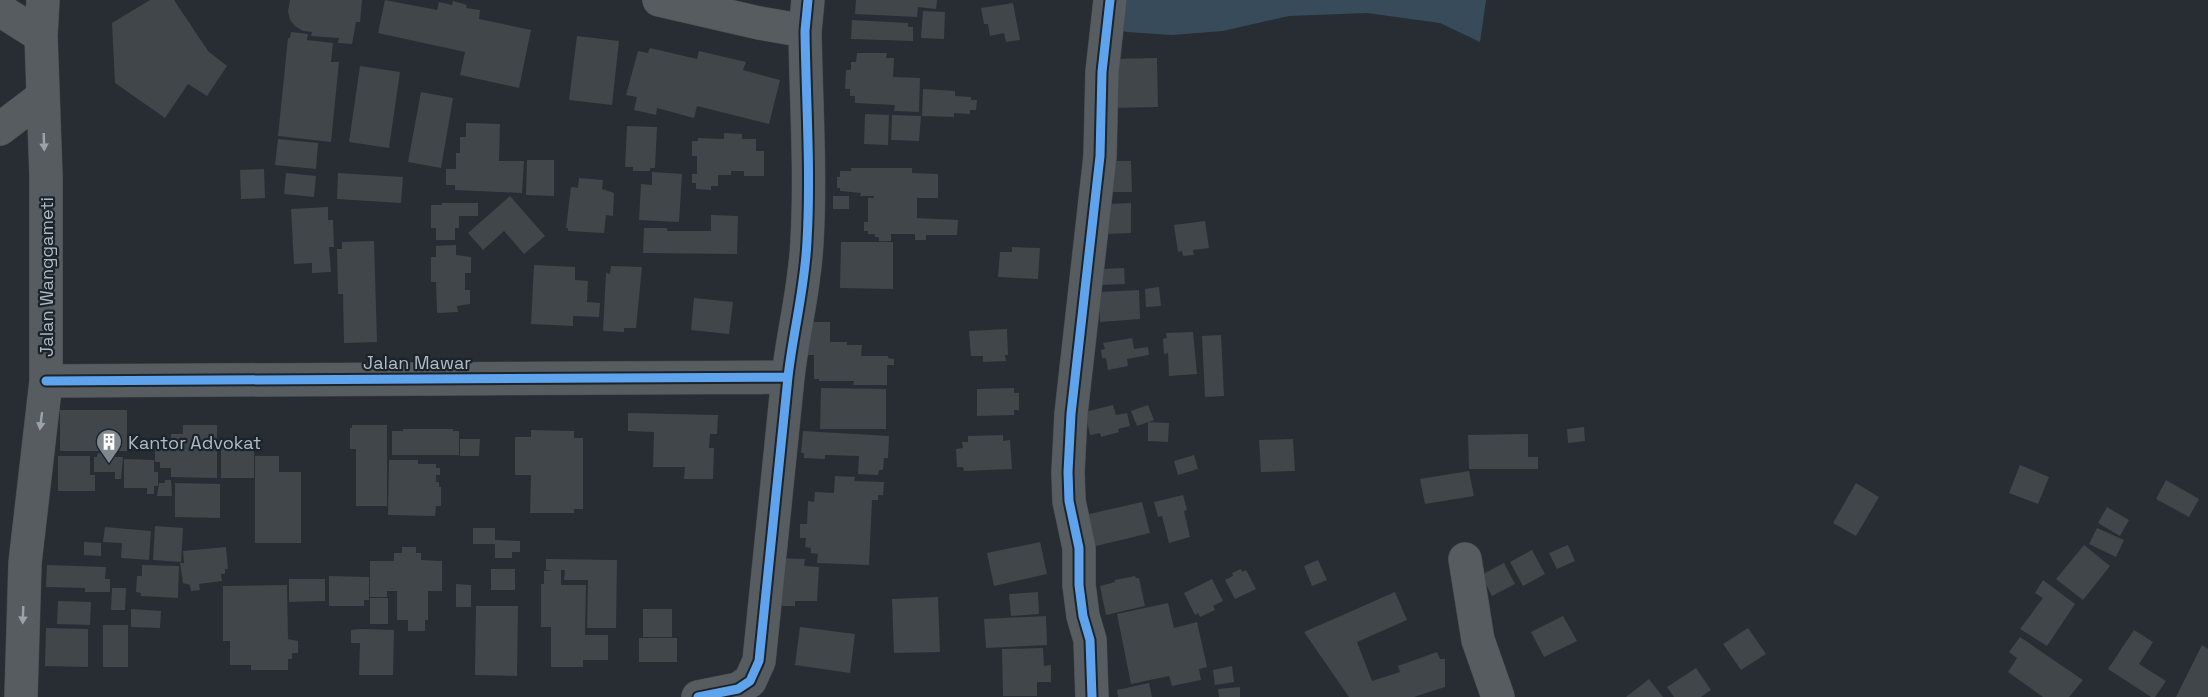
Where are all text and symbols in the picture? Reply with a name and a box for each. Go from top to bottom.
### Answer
one-way arrow [40,133,49,152]
street label: Jalan Wanggameti [35,197,58,357]
street label: Jalan Mawar [363,351,471,374]
one-way arrow [36,412,46,431]
building icon: Kantor Advokat [94,427,124,465]
place label: Kantor Advokat [128,431,261,454]
one-way arrow [18,606,27,625]

